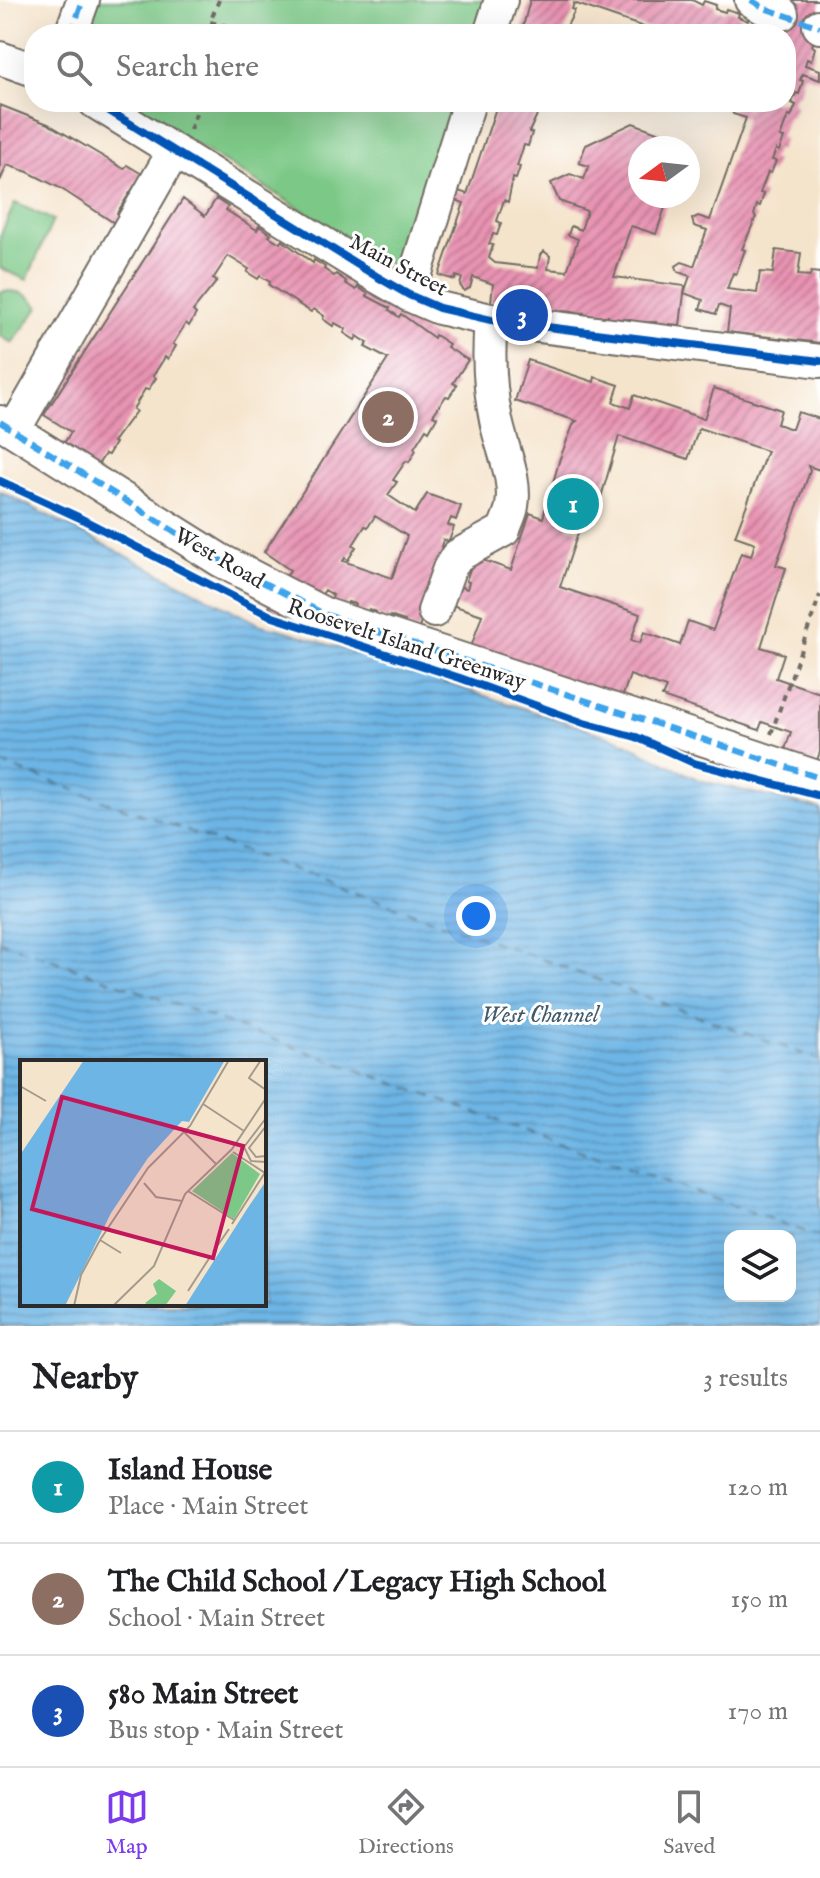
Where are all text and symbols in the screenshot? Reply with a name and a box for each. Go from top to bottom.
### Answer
search box [24,24,796,112]
icon: search [52,46,96,90]
text: Search here [116,49,259,87]
north arrow [628,136,700,208]
street label: Main Street [344,228,452,304]
pin: 3 [496,285,548,345]
pin: 2 [362,387,414,447]
pin: 1 [547,474,599,534]
street label: West Road [169,522,269,596]
street label: Roosevelt Island Greenway [284,593,529,697]
your location [456,896,496,936]
water label: West Channel [481,1000,601,1031]
inset map [20,1060,266,1306]
map controls [724,1230,796,1302]
button: layers [724,1230,796,1302]
text: Nearby [32,1357,138,1400]
text: 3 results [703,1362,788,1395]
text: Island House [108,1452,272,1490]
text: 1 [53,1471,63,1504]
text: 120 m [728,1471,788,1504]
text: Place · Main Street [108,1490,308,1523]
text: The Child School / Legacy High School [108,1564,606,1602]
text: 2 [52,1583,64,1616]
text: 150 m [730,1583,788,1616]
text: School · Main Street [108,1602,325,1635]
text: 580 Main Street [108,1676,298,1714]
text: 3 [53,1695,63,1728]
text: 170 m [728,1695,788,1728]
text: Bus stop · Main Street [108,1714,343,1747]
tab: Map [105,1785,149,1861]
tab: Directions [358,1785,454,1861]
tab: Saved [663,1785,715,1861]

